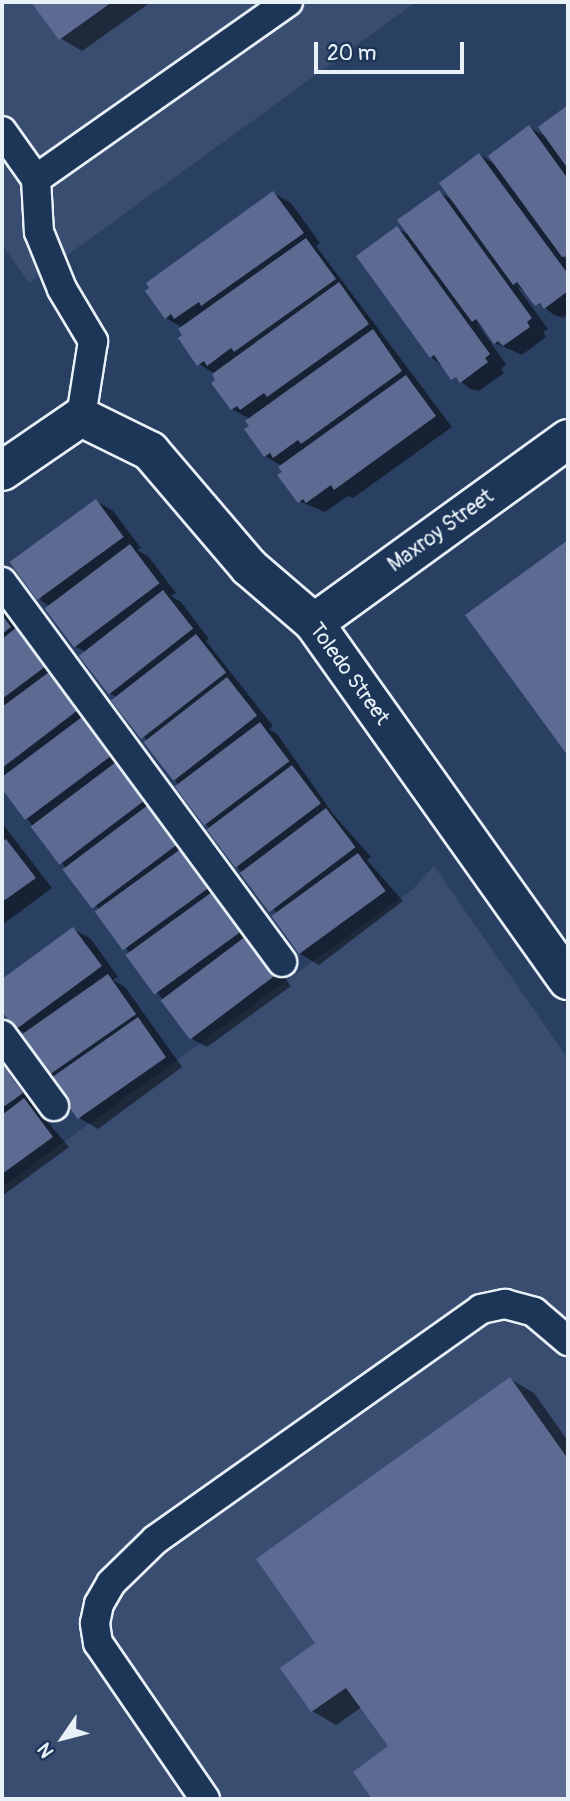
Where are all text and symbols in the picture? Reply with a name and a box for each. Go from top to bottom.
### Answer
scale bar [318,28,468,72]
text: 20 m [327,40,376,67]
street label: Maxroy Street [383,484,499,578]
street label: Toledo Street [304,618,394,730]
north arrow [28,1703,98,1773]
text: N [32,1738,59,1762]

